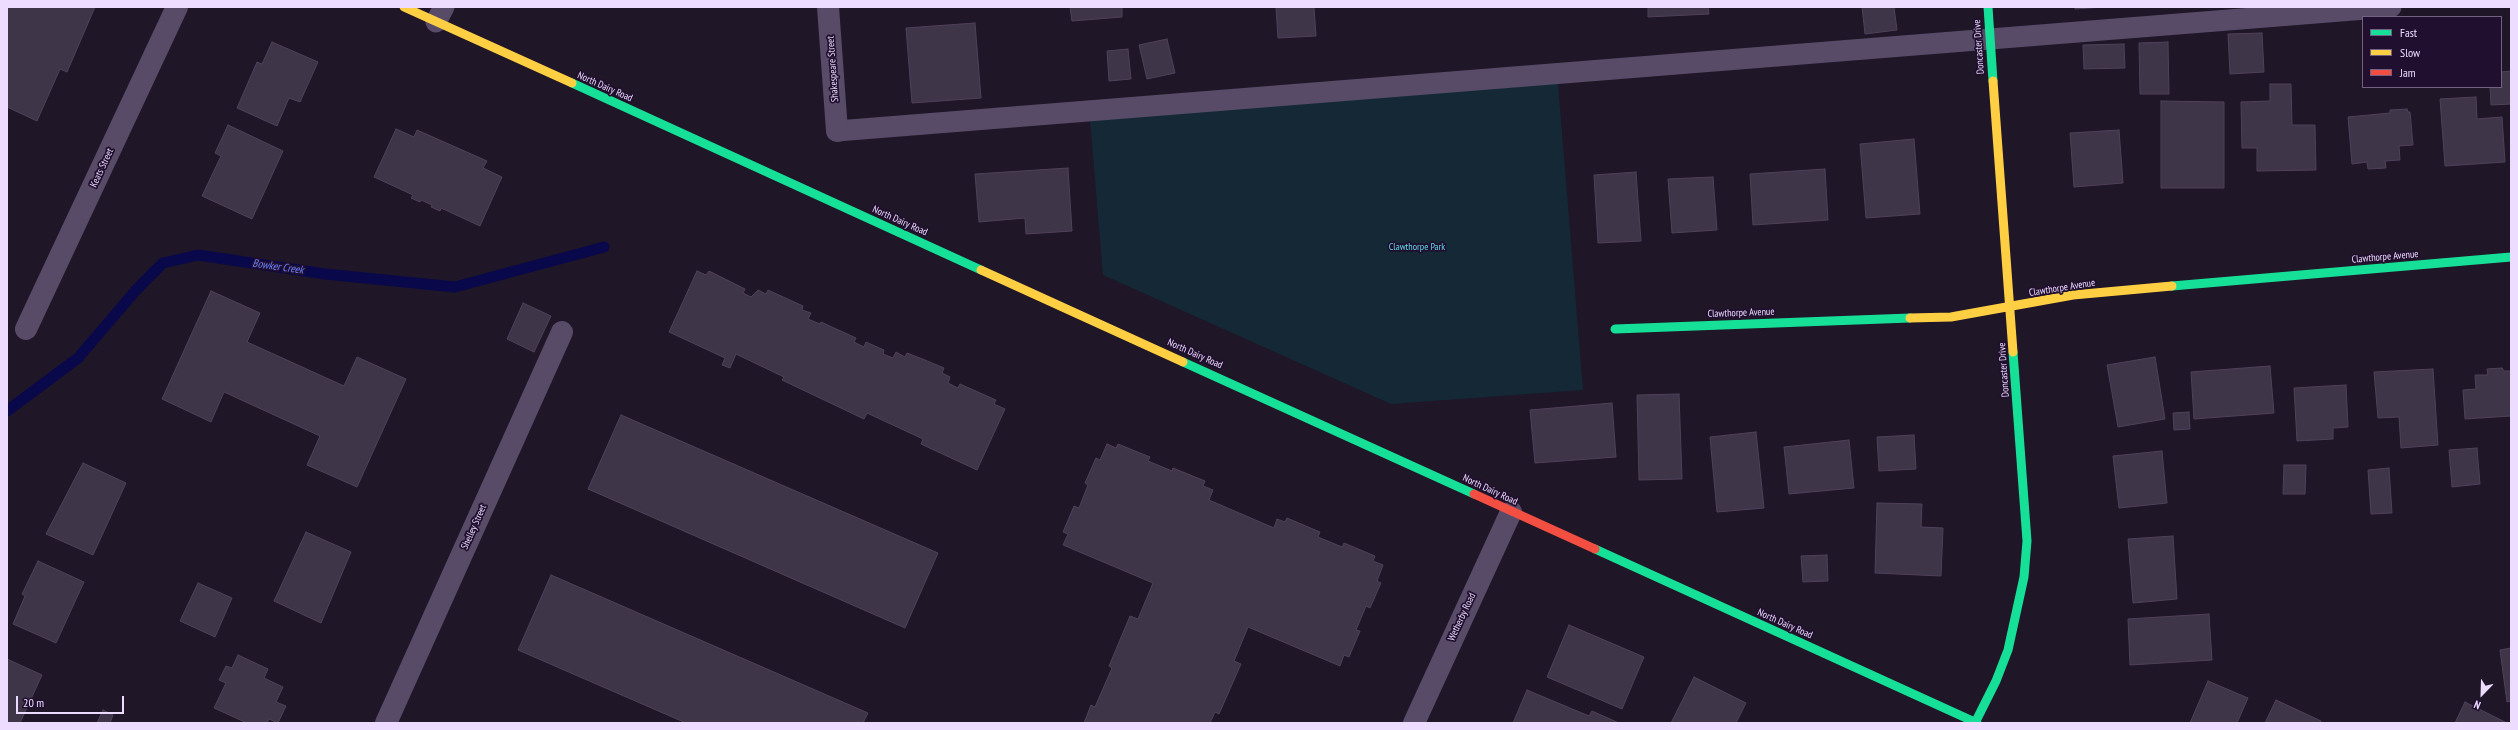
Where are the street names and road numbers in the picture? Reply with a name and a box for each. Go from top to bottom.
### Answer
street label: Doncaster Drive [1971,19,1987,75]
street label: Shakespeare Street [825,36,841,102]
street label: North Dairy Road [576,70,634,104]
street label: Keats Street [88,147,116,189]
street label: North Dairy Road [871,204,929,238]
street label: Clawthorpe Avenue [2351,248,2419,266]
street label: Clawthorpe Avenue [2028,277,2096,299]
street label: Clawthorpe Avenue [1707,306,1775,320]
street label: North Dairy Road [1166,337,1224,371]
street label: Doncaster Drive [1996,342,2012,398]
street label: North Dairy Road [1461,472,1519,508]
street label: Shelley Street [459,503,489,551]
street label: Wetherby Road [1446,591,1478,643]
street label: North Dairy Road [1756,607,1814,641]

